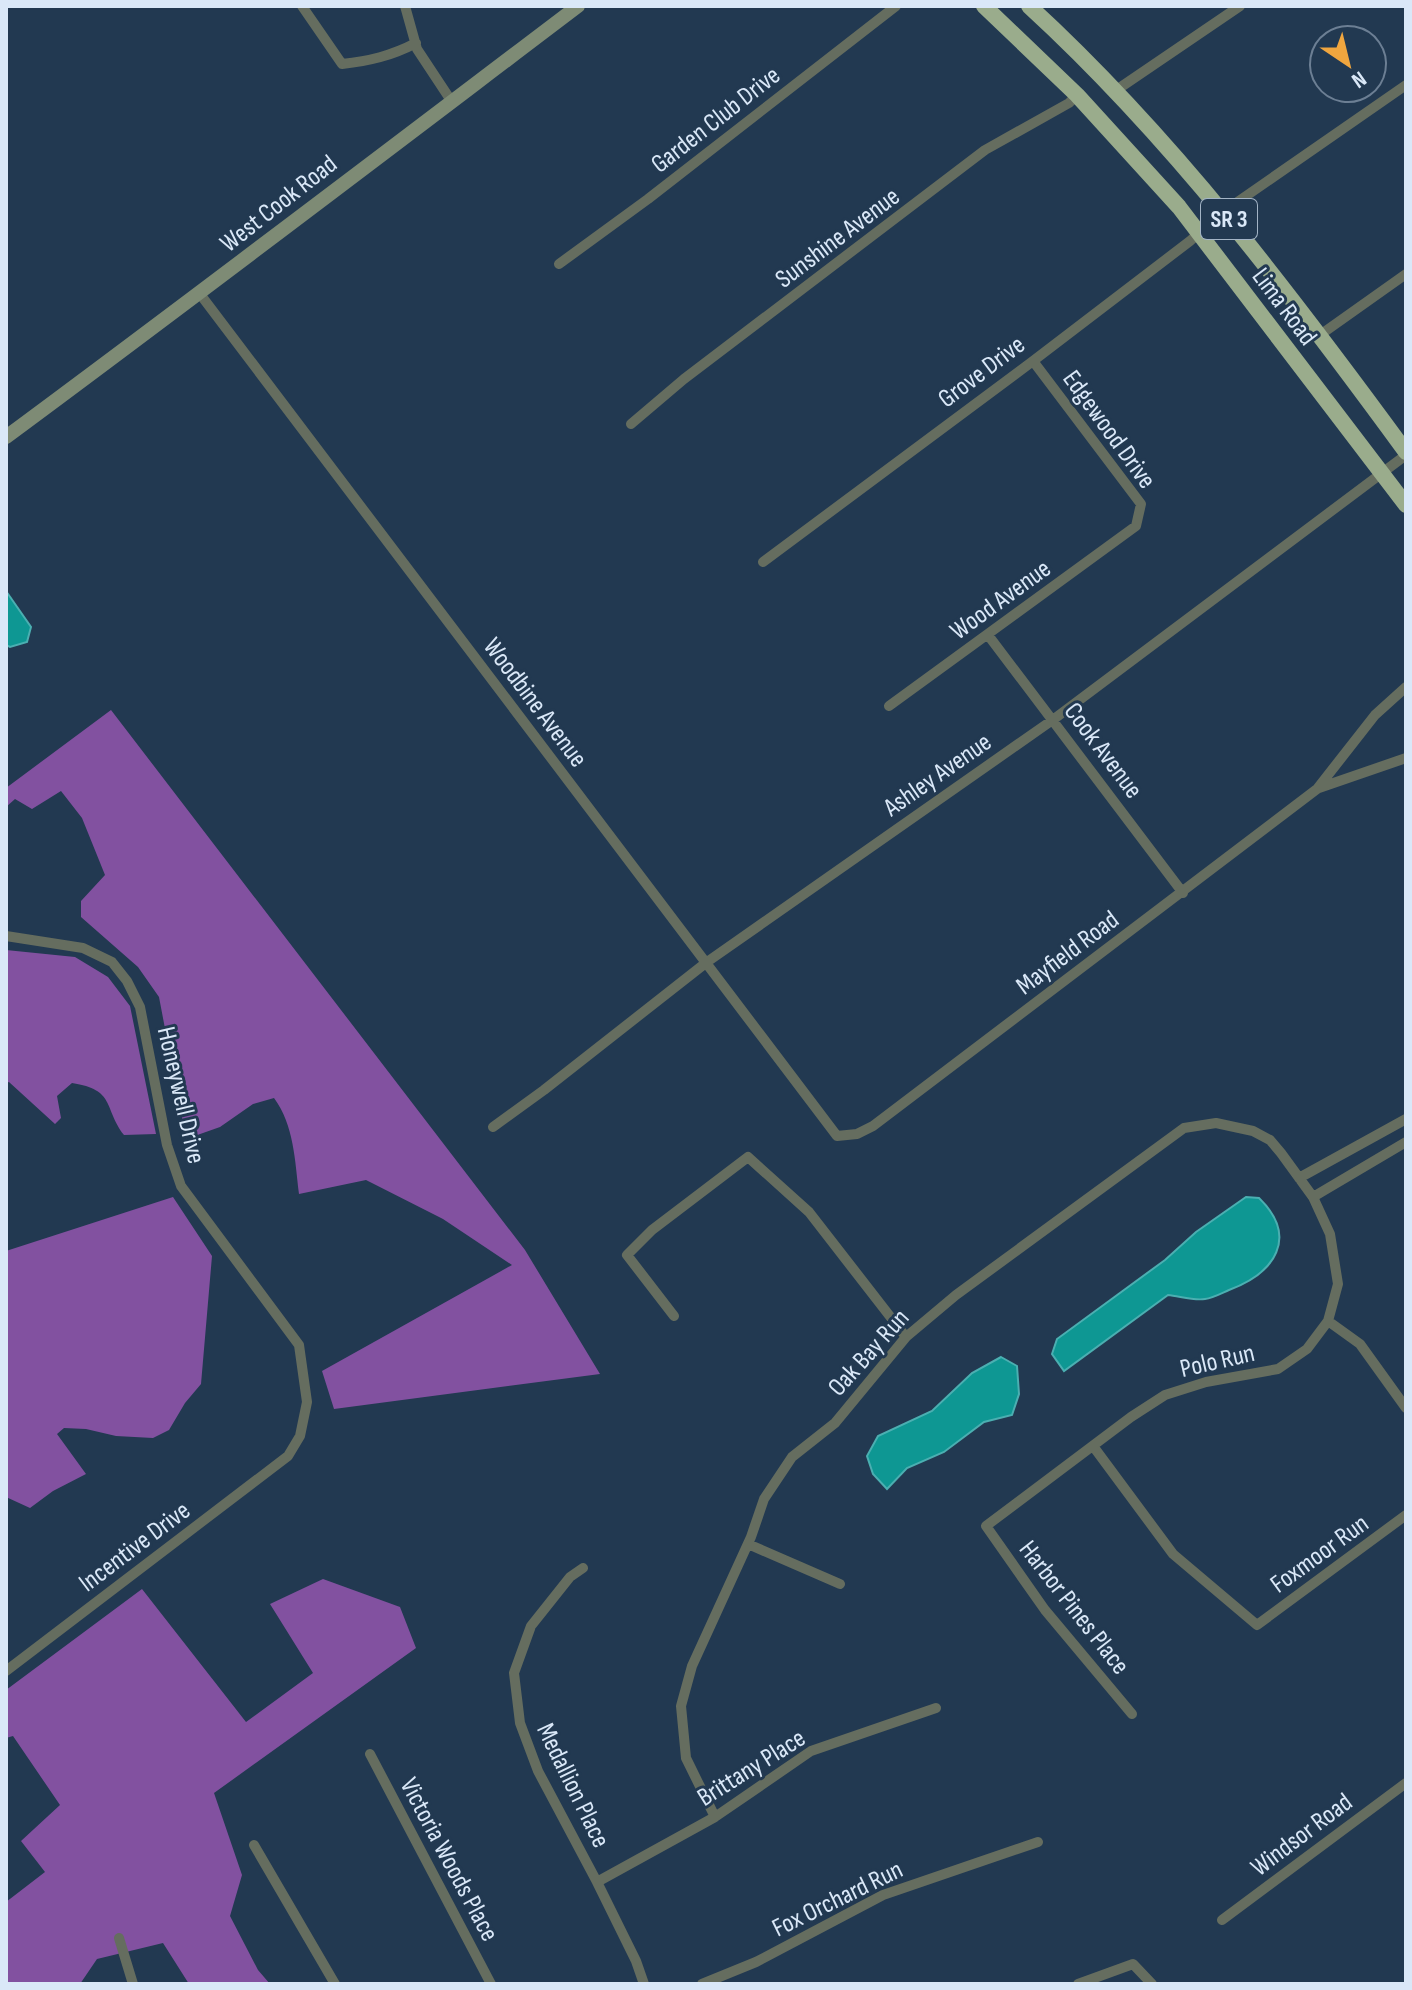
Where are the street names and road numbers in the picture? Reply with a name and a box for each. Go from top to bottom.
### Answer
street label: Garden Club Drive [645,60,787,180]
street label: West Cook Road [214,149,344,259]
street label: Sunshine Avenue [770,181,906,295]
road number: SR 3 [1201,199,1257,239]
street label: Lima Road [1245,262,1323,352]
street label: Grove Drive [932,330,1031,415]
street label: Edgewood Drive [1056,365,1162,495]
street label: Wood Avenue [945,553,1057,647]
street label: Woodbine Avenue [476,632,593,774]
street label: Cook Avenue [1057,697,1149,805]
street label: Ashley Avenue [877,727,998,824]
street label: Mayfield Road [1010,905,1125,1002]
street label: Honeywell Drive [150,1024,211,1167]
street label: Oak Bay Run [822,1303,916,1403]
street label: Polo Run [1177,1338,1258,1385]
street label: Incentive Drive [73,1495,197,1599]
street label: Foxmoor Run [1265,1508,1375,1600]
street label: Harbor Pines Place [1012,1535,1136,1681]
street label: Medallion Place [529,1718,616,1853]
street label: Brittany Place [692,1723,811,1814]
street label: Victoria Woods Place [393,1773,505,1947]
street label: Windsor Road [1245,1787,1359,1883]
street label: Fox Orchard Run [767,1854,908,1944]

